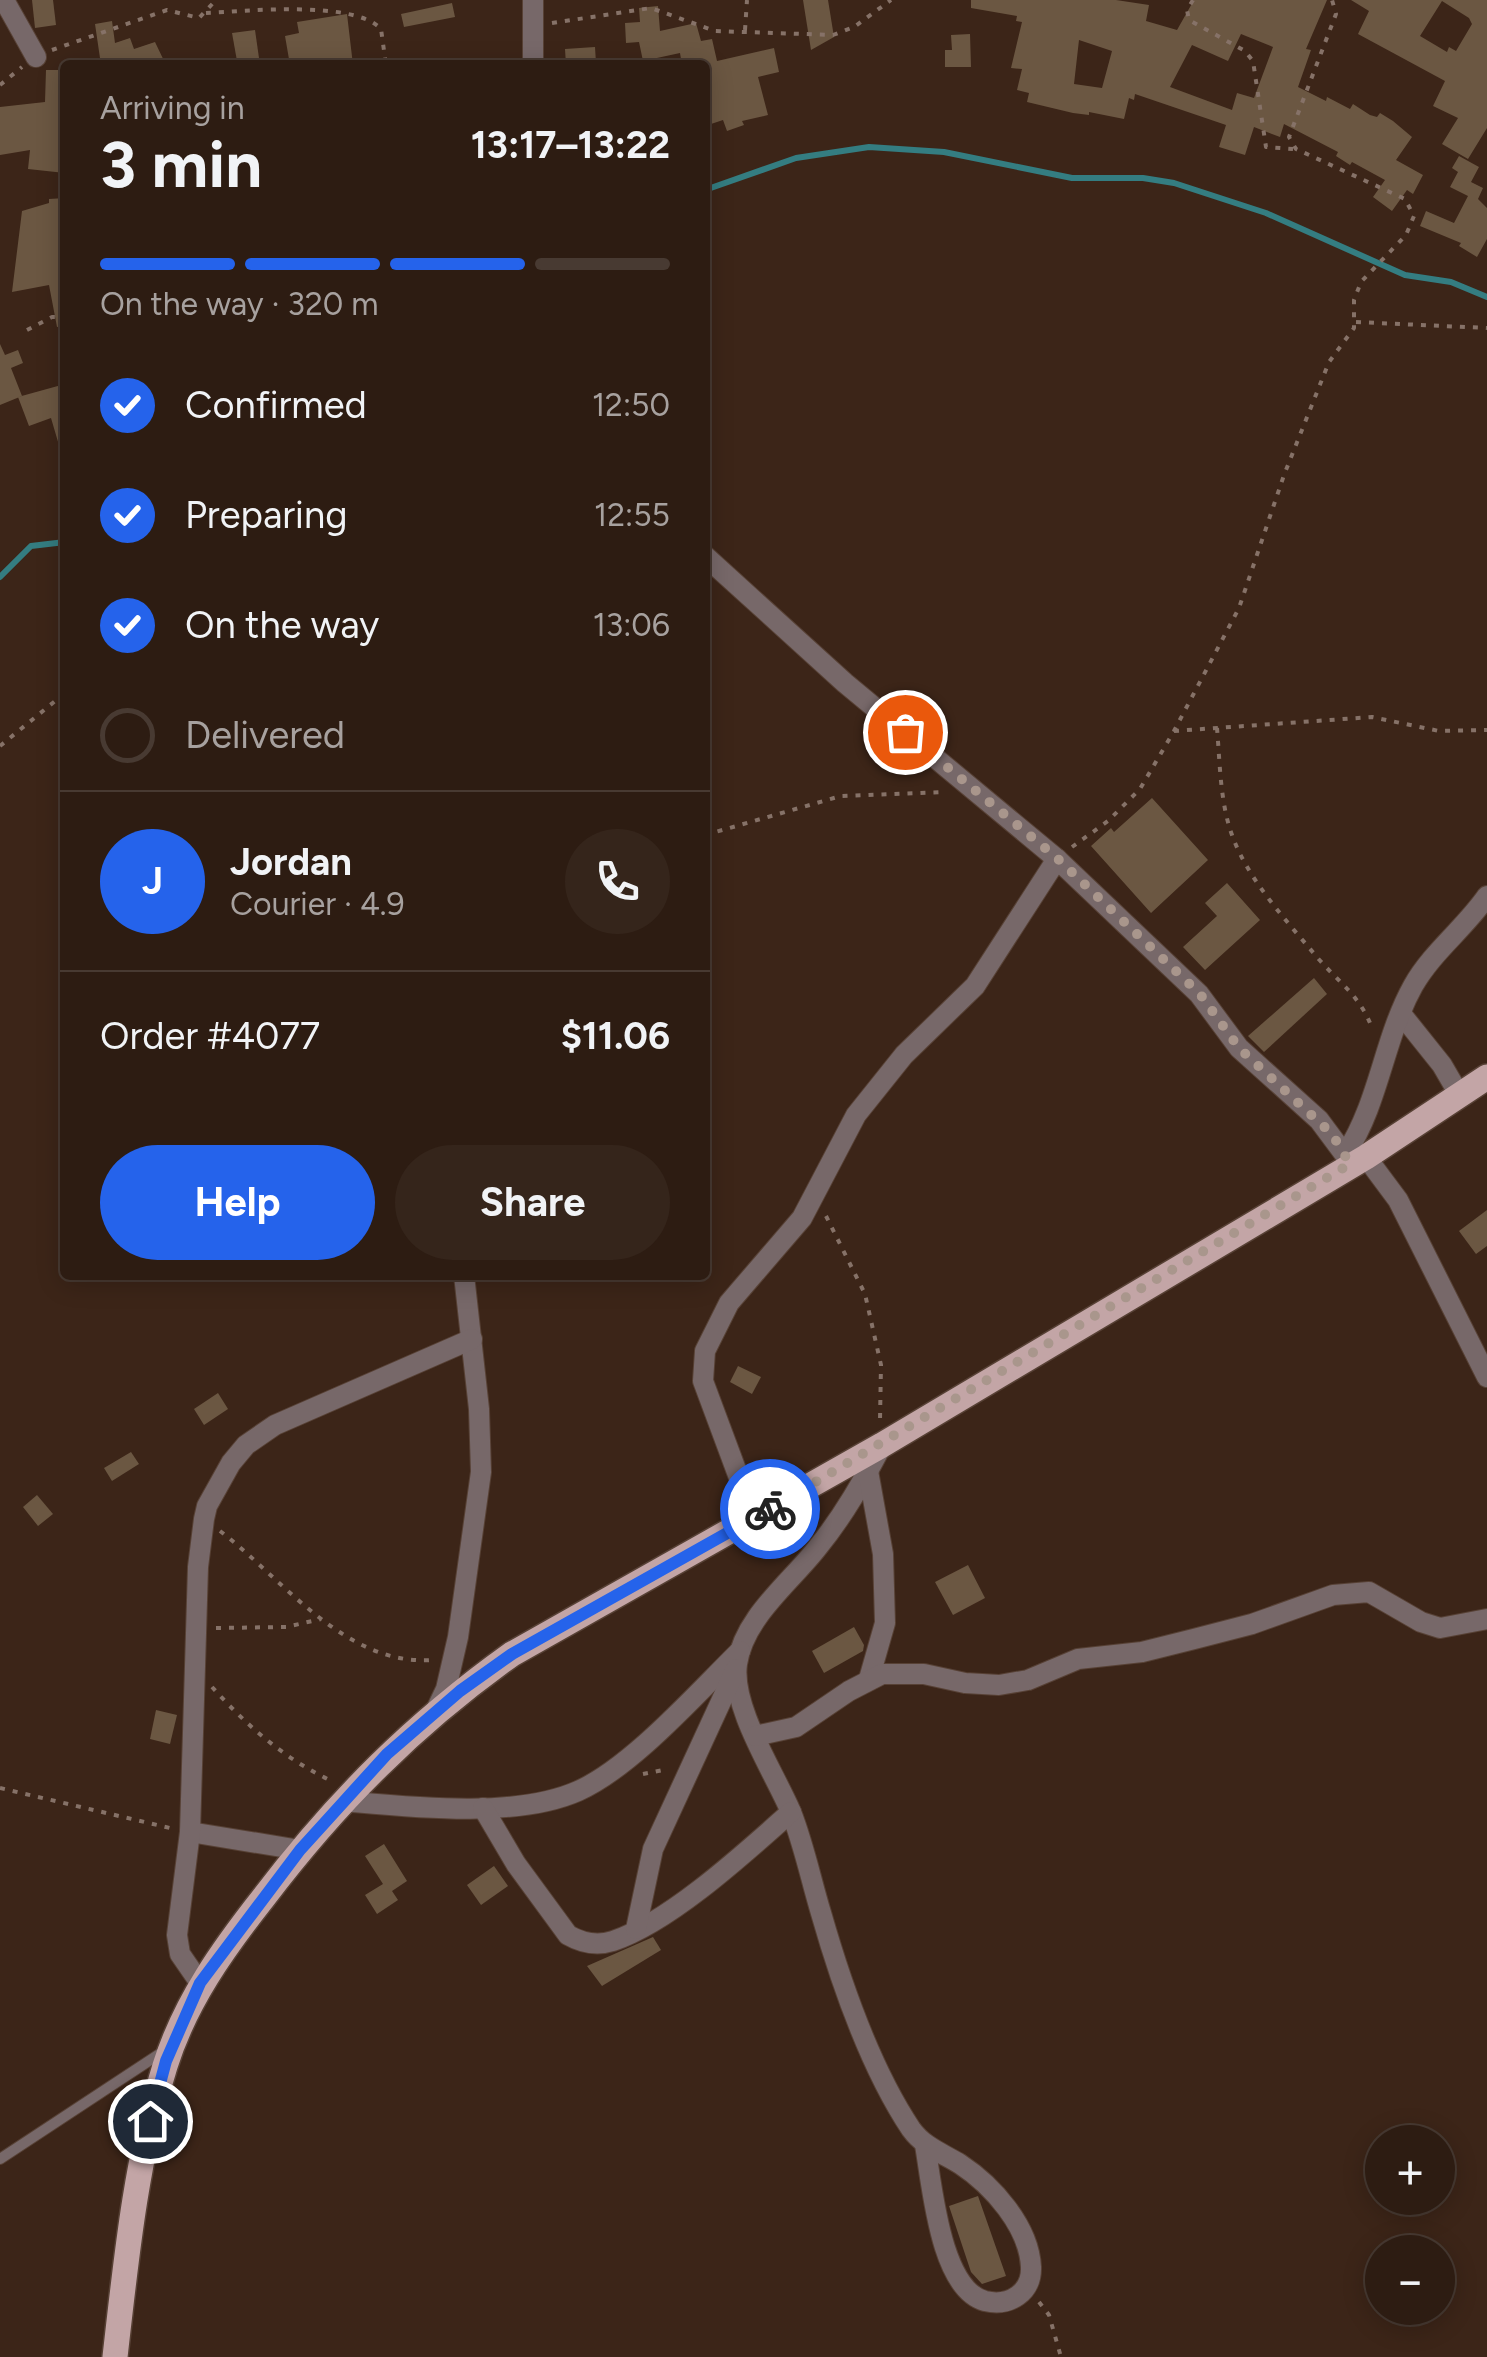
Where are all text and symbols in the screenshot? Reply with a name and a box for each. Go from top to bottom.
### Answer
text: Arriving in [100,89,245,127]
text: 13:17–13:22 [471,122,670,168]
text: 3 min [100,125,262,203]
text: On the way · 320 m [100,285,378,323]
icon: check [100,378,155,433]
text: Confirmed [185,382,367,428]
text: 12:50 [592,386,670,424]
icon: check [100,488,155,543]
text: Preparing [185,492,347,538]
text: 12:55 [594,496,670,534]
icon: check [100,598,155,653]
text: On the way [185,602,379,648]
text: 13:06 [593,606,670,644]
pin [863,690,948,775]
icon: bag [878,705,933,760]
text: Delivered [185,712,345,758]
button: phone [565,829,670,934]
text: Jordan [230,839,352,885]
text: J [142,858,163,904]
text: Courier · 4.9 [230,885,405,923]
text: Order #4077 [100,1013,320,1059]
text: $11.06 [561,1013,670,1059]
button: Help [100,1145,375,1260]
button: Share [395,1145,670,1260]
courier [720,1459,820,1559]
icon: bike [743,1482,798,1537]
pin [108,2079,193,2164]
icon: home [123,2094,178,2149]
map controls [1365,2125,1455,2325]
button: + [1365,2125,1455,2215]
button: − [1365,2235,1455,2325]

